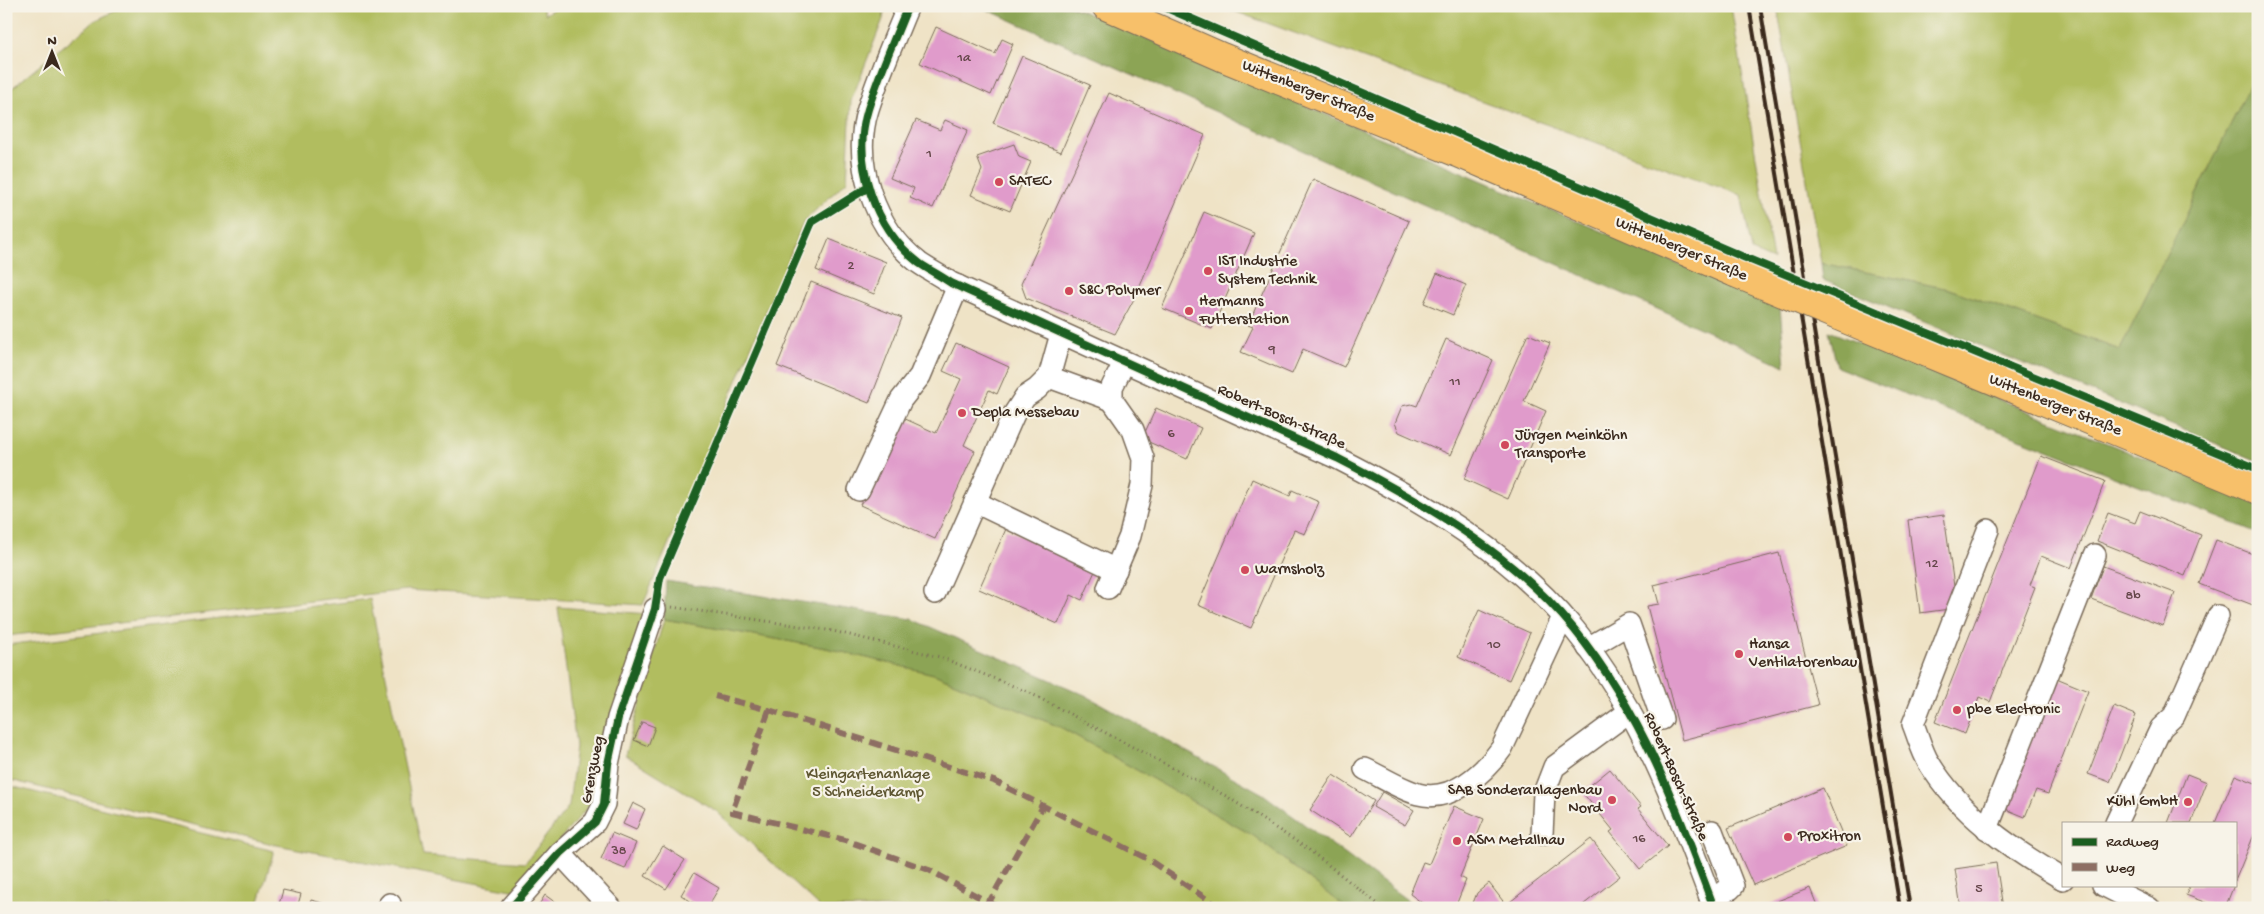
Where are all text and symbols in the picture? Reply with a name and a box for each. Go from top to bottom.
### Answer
north arrow [28,28,78,78]
text: N [47,33,57,50]
house number: 1a [956,50,972,67]
street label: Wittenberger Straße [1239,57,1378,128]
house number: 1 [925,146,932,163]
place label: SATEC [1009,173,1052,192]
marker: SATEC [993,176,1005,188]
street label: Wittenberger Straße [1612,214,1751,287]
place label: IST Industrie System Technik [1218,253,1318,290]
house number: 2 [848,258,855,275]
marker: IST Industrie System Technik [1202,265,1214,277]
place label: S&C Polymer [1079,282,1161,301]
marker: S&C Polymer [1063,285,1075,297]
place label: Hermanns Futterstation [1198,293,1289,330]
marker: Hermanns Futterstation [1183,305,1195,317]
house number: 9 [1267,342,1276,359]
street label: Wittenberger Straße [1986,371,2125,442]
house number: 11 [1448,374,1461,391]
street label: Robert-Bosch-Straße [1214,381,1349,455]
place label: Depla Messebau [971,404,1079,423]
marker: Depla Messebau [956,407,968,419]
house number: 6 [1167,426,1175,443]
place label: Jürgen Meinköhn Transporte [1514,427,1628,464]
marker: Jürgen Meinköhn Transporte [1499,439,1511,451]
house number: 12 [1925,556,1938,573]
place label: Warnsholz [1255,561,1325,580]
marker: Warnsholz [1239,564,1251,576]
house number: 8b [2125,588,2141,605]
place label: Hansa Ventilatorenbau [1748,636,1858,673]
house number: 10 [1486,637,1501,654]
marker: Hansa Ventilatorenbau [1733,648,1745,660]
place label: pbe Electronic [1966,701,2060,720]
marker: pbe Electronic [1951,704,1963,716]
street label: Robert-Bosch-Straße [1638,710,1712,845]
street label: Grenzweg [578,735,610,805]
park label: Kleingartenanlage 5 Schneiderkamp [806,766,931,803]
place label: SAB Sonderanlagenbau Nord [1448,782,1604,819]
place label: Kühl GmbH [2107,793,2179,812]
marker: SAB Sonderanlagenbau Nord [1606,794,1618,806]
marker: Kühl GmbH [2182,796,2194,808]
legend [2062,822,2236,886]
place label: Proxitron [1797,828,1861,847]
house number: 16 [1632,831,1646,848]
marker: Proxitron [1782,831,1794,843]
place label: ASM Metallnau [1467,832,1565,851]
text: Radweg [2106,834,2159,852]
marker: ASM Metallnau [1451,835,1463,847]
house number: 38 [611,843,627,860]
text: Weg [2106,860,2135,878]
house number: 5 [1975,881,1983,898]

